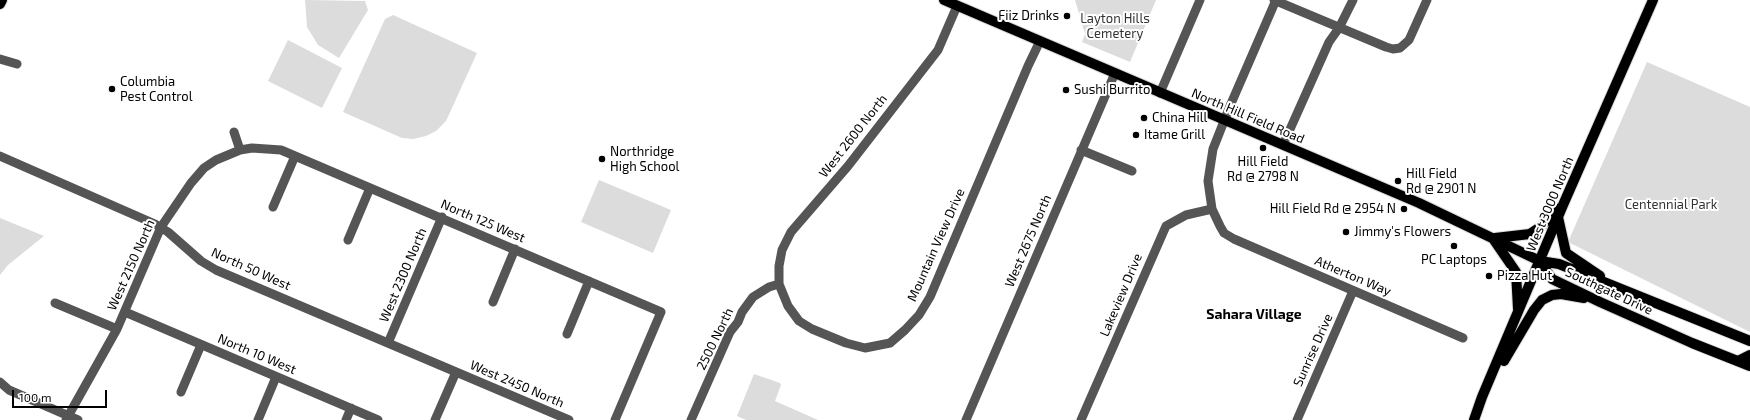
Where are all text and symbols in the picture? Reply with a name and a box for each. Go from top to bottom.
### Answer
place label: Fiiz Drinks [998,8,1059,24]
marker: Fiiz Drinks [1062,11,1072,21]
park label: Layton Hills Cemetery [1080,11,1150,42]
place label: Columbia Pest Control [120,74,193,105]
place label: Sushi Burrito [1074,82,1150,98]
marker: Columbia Pest Control [107,84,117,94]
marker: Sushi Burrito [1061,85,1071,95]
street label: North Hill Field Road [1189,85,1307,147]
street label: West 2600 North [816,91,890,181]
place label: China Hill [1152,110,1207,126]
marker: China Hill [1139,113,1149,123]
place label: Itame Grill [1144,127,1205,143]
marker: Itame Grill [1131,130,1141,140]
marker: Hill Field Rd @ 2798 N [1258,143,1268,153]
place label: Northridge High School [610,144,679,175]
marker: Northridge High School [597,154,607,164]
place label: Hill Field Rd @ 2798 N [1227,154,1299,185]
street label: West 3000 North [1523,154,1577,254]
place label: Hill Field Rd @ 2901 N [1406,166,1476,197]
marker: Hill Field Rd @ 2901 N [1393,176,1403,186]
street label: Mountain View Drive [904,186,968,304]
street label: West 2675 North [1001,192,1055,290]
street label: North 125 West [438,196,528,246]
park label: Centennial Park [1625,197,1717,213]
place label: Hill Field Rd @ 2954 N [1270,201,1396,217]
marker: Hill Field Rd @ 2954 N [1399,204,1409,214]
street label: West 2150 North [104,217,158,313]
place label: Jimmy's Flowers [1354,224,1451,240]
street label: West 2300 North [376,226,430,324]
marker: Jimmy's Flowers [1341,227,1351,237]
marker: PC Laptops [1449,241,1459,251]
street label: North 50 West [209,244,293,294]
street label: Lakeview Drive [1096,251,1146,339]
place label: PC Laptops [1421,252,1487,268]
street label: Atherton Way [1312,253,1394,299]
street label: Southgate Drive [1563,264,1655,318]
place label: Pizza Hut [1497,268,1552,284]
marker: Pizza Hut [1484,271,1494,281]
street label: 2500 North [693,305,737,373]
district label: Sahara Village [1206,306,1302,322]
street label: Sunrise Drive [1290,311,1336,389]
street label: North 10 West [215,330,299,378]
street label: West 2450 North [468,357,566,411]
scale bar [14,382,109,408]
text: 100 m [19,390,51,404]

